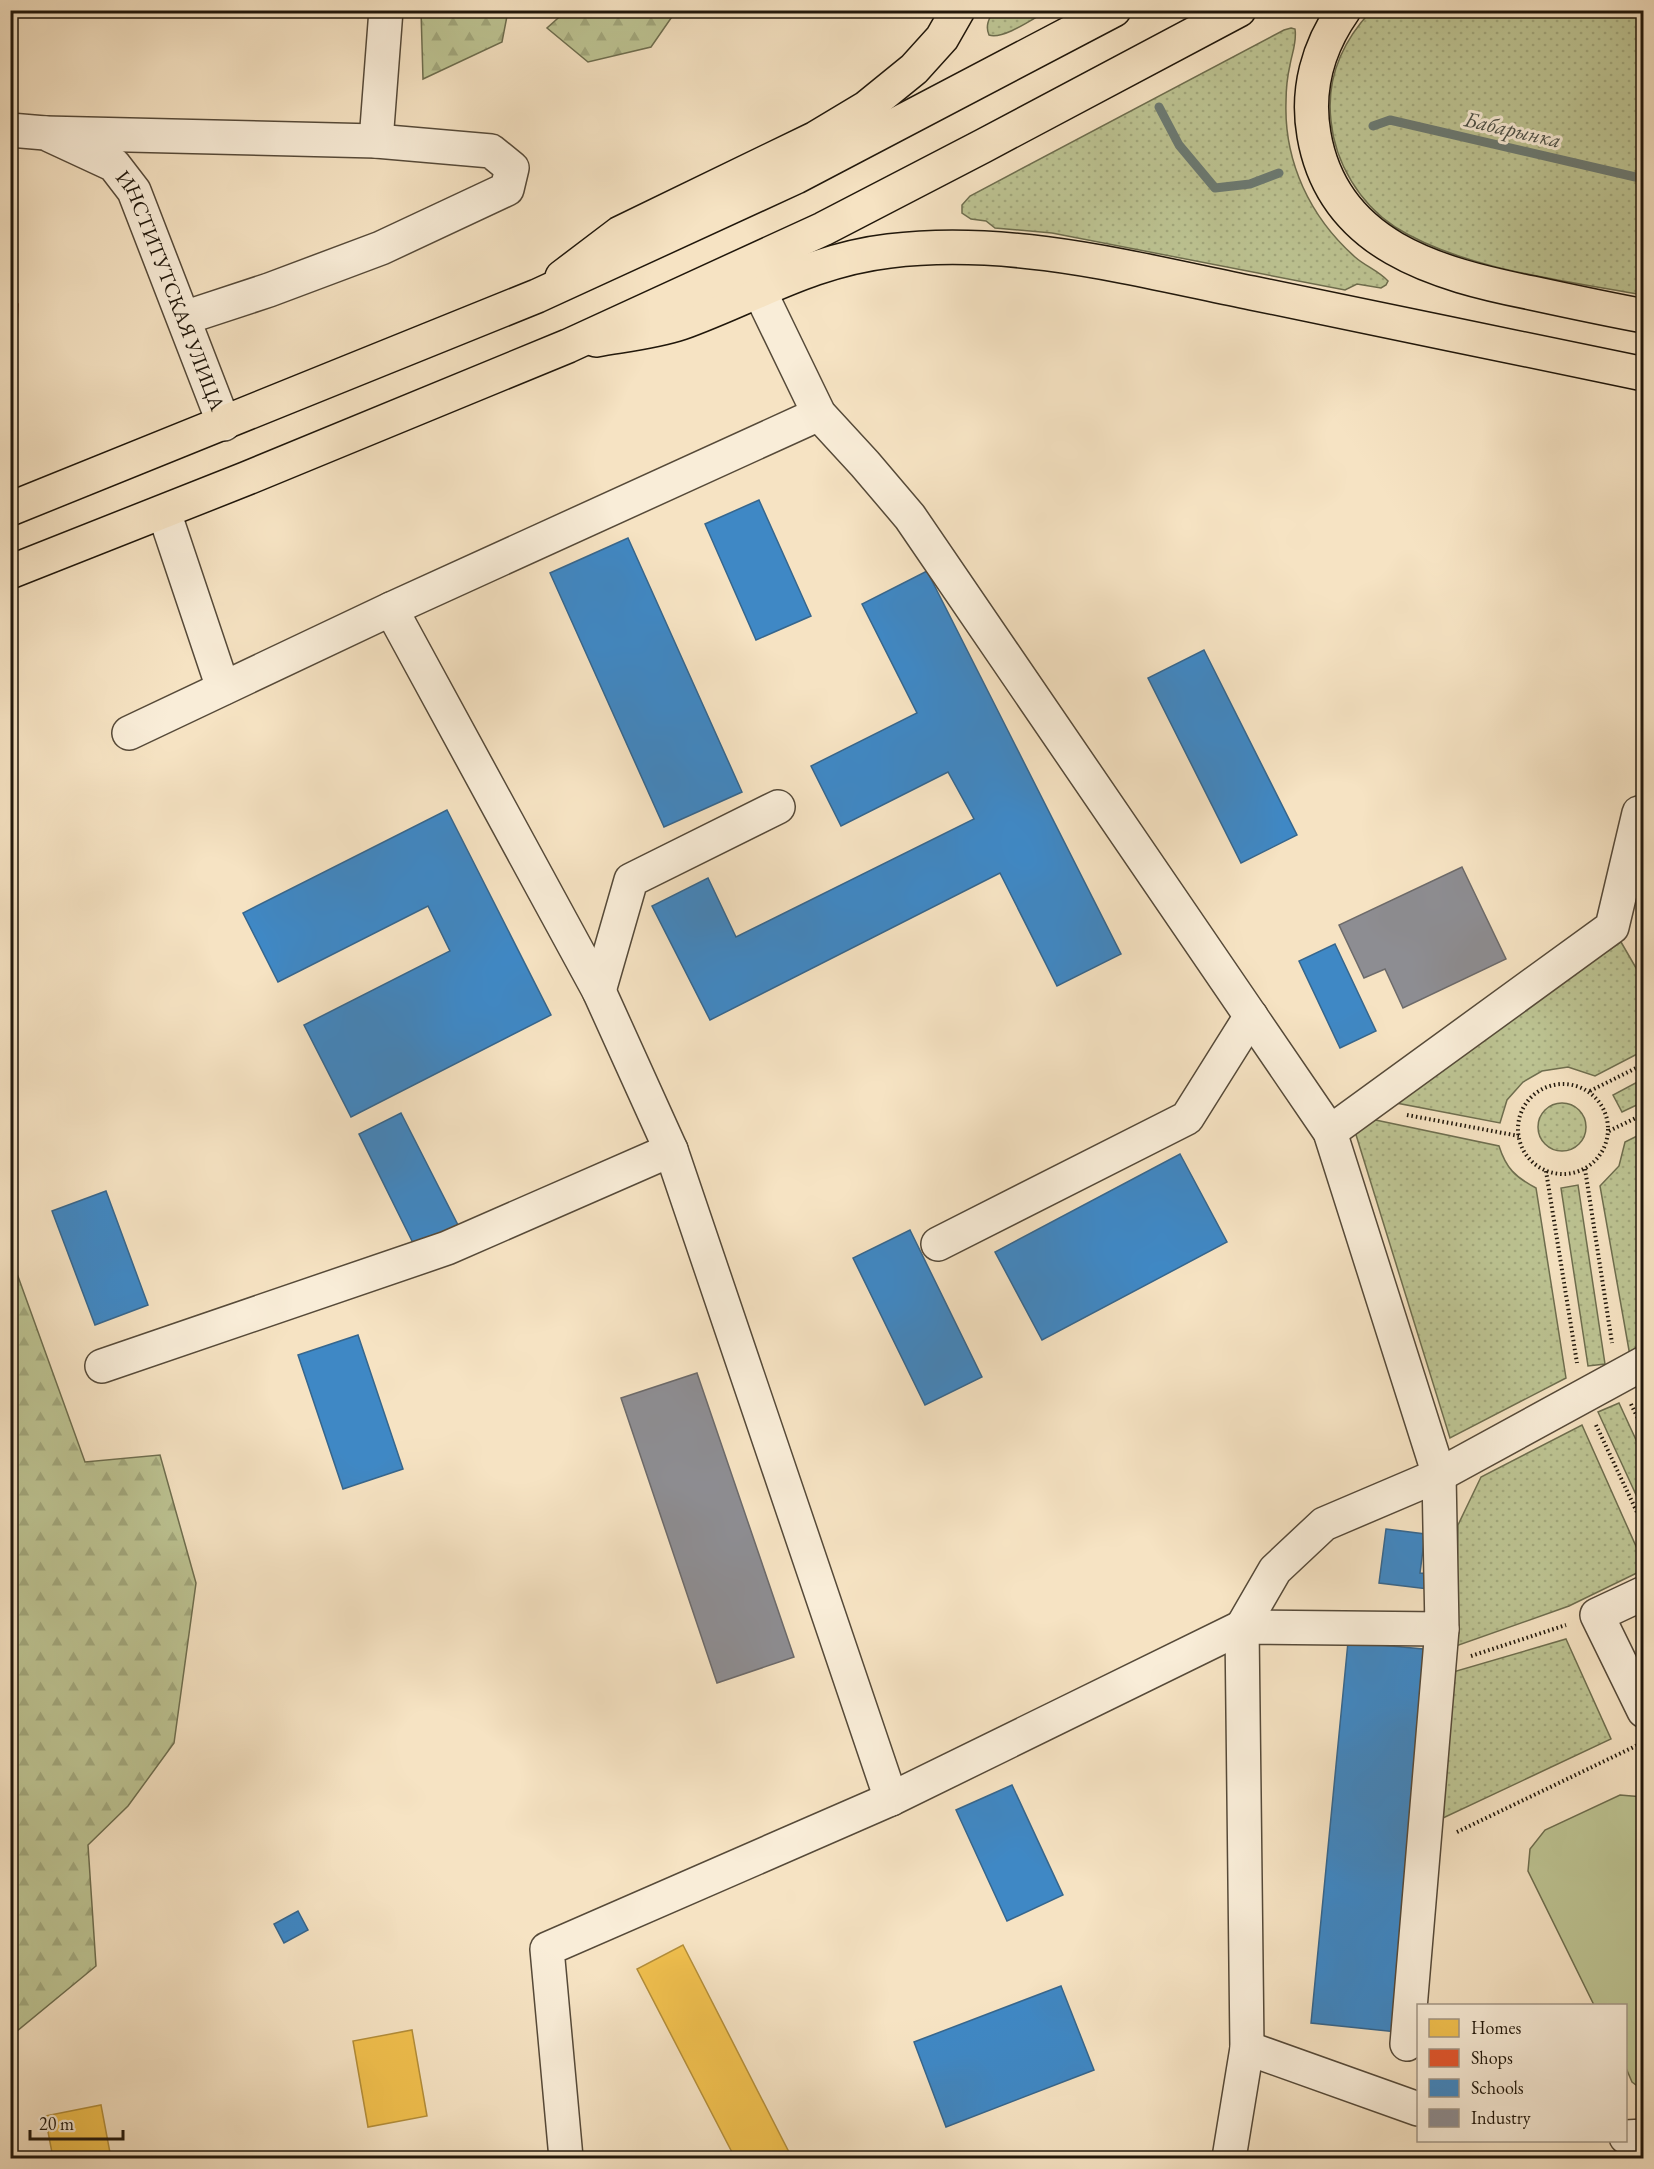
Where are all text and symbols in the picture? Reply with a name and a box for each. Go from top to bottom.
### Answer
water label: Бабарынка [1461,104,1564,155]
street label: ИНСТИТУТСКАЯ УЛИЦА [110,165,232,415]
legend [1417,2004,1627,2142]
text: Homes [1471,2016,1522,2039]
text: Shops [1471,2046,1513,2069]
text: Schools [1471,2076,1524,2099]
scale bar [30,2103,123,2141]
text: Industry [1471,2106,1531,2129]
text: 20 m [39,2112,74,2135]

